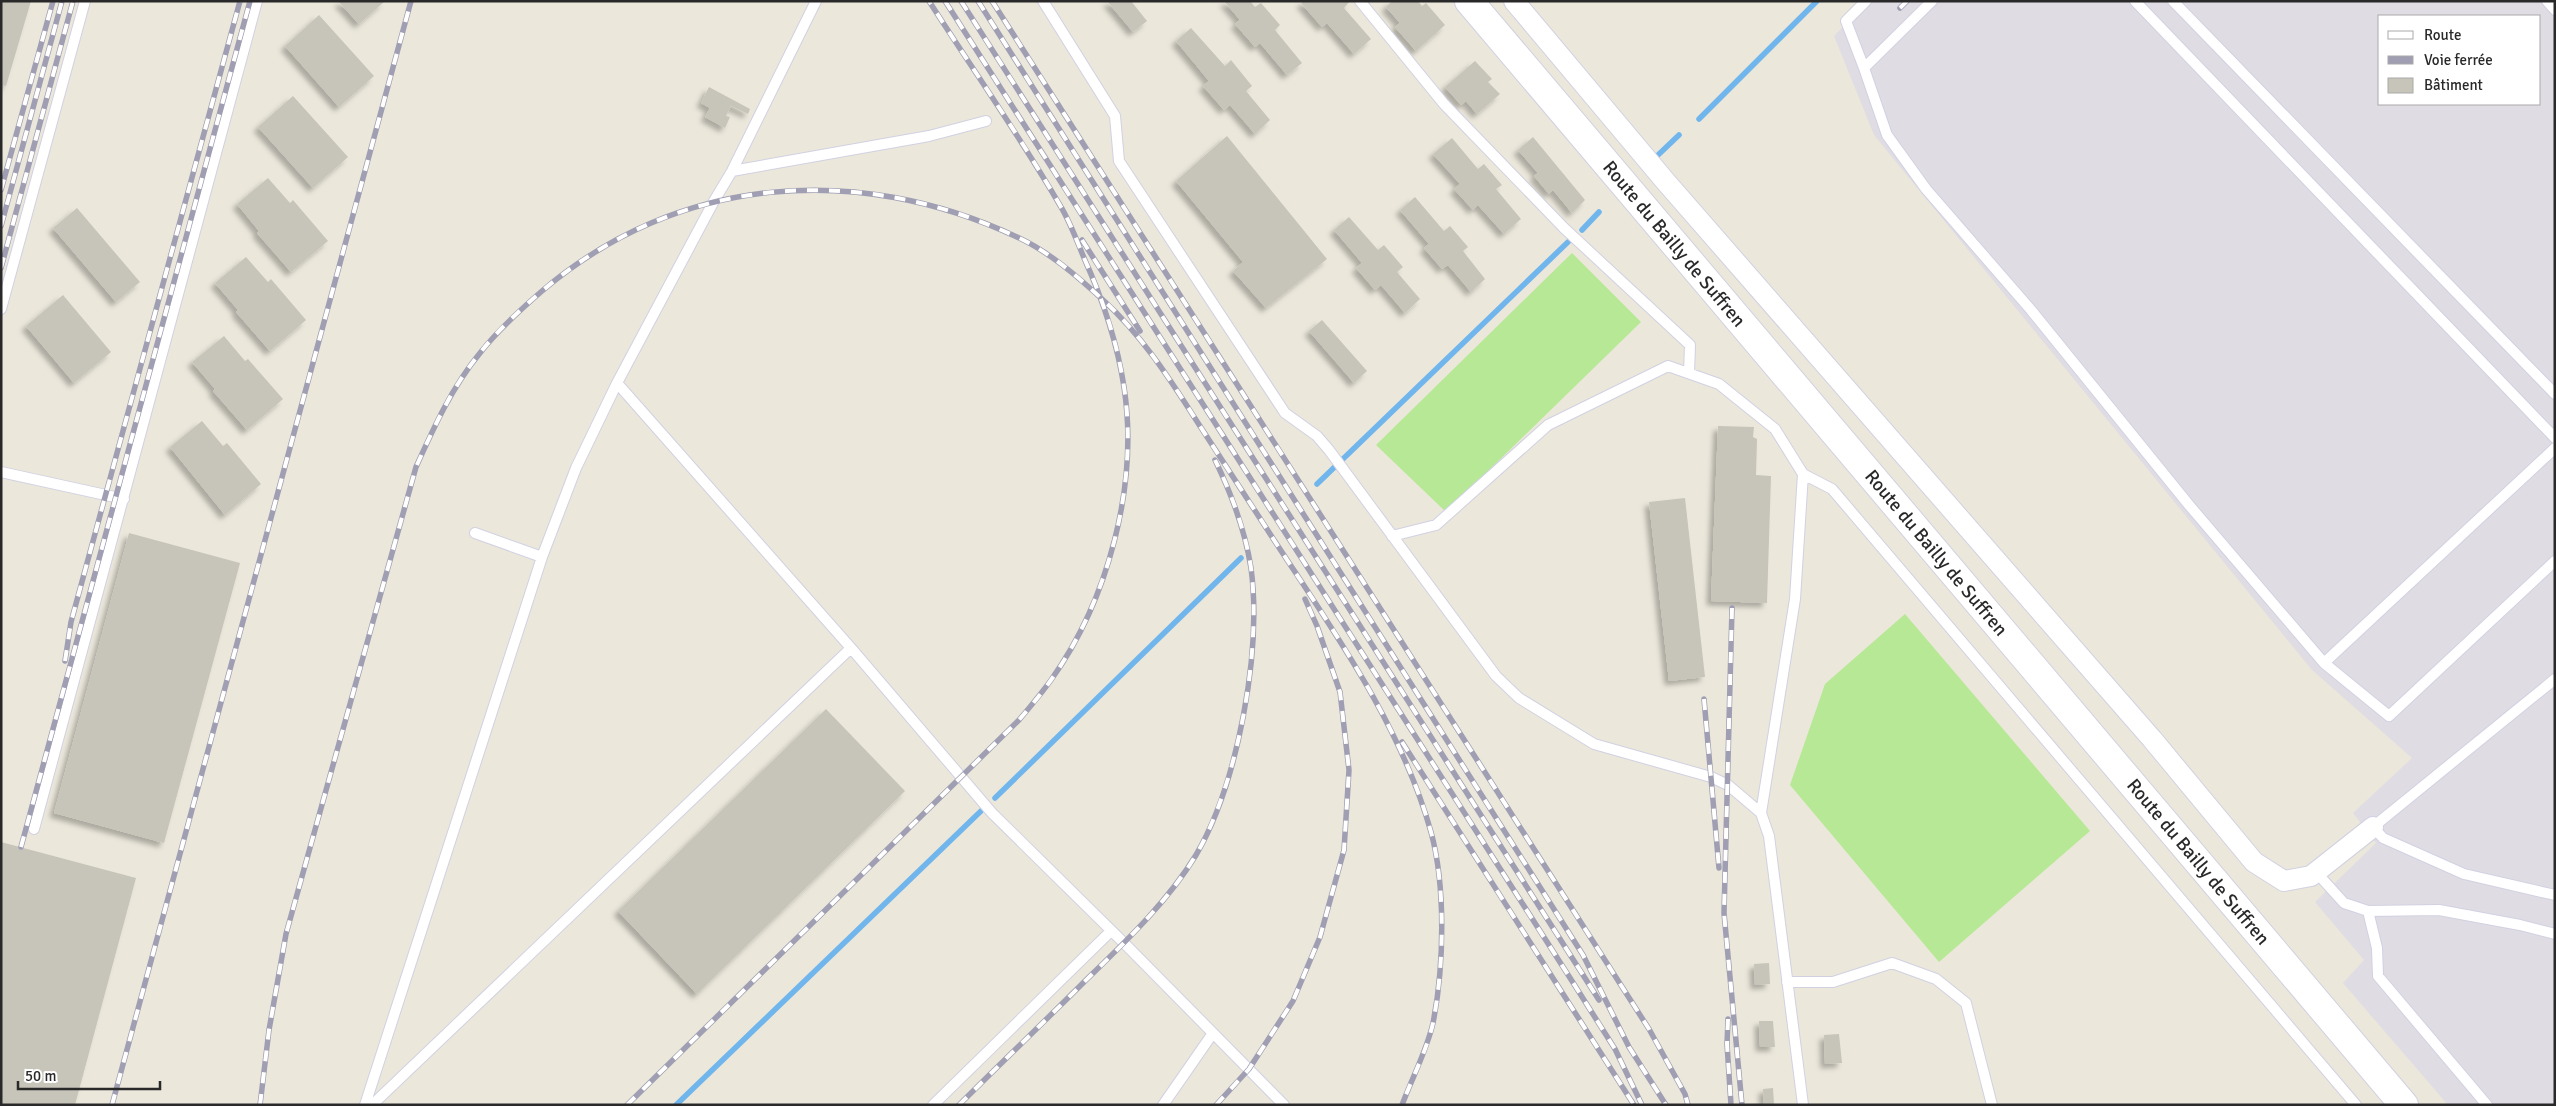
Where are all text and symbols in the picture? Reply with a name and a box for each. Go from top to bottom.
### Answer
legend [2378,15,2541,105]
text: Route [2424,26,2461,44]
text: Voie ferrée [2424,51,2493,69]
text: Bâtiment [2424,76,2483,94]
street label: Route du Bailly de Suffren [1597,156,1751,332]
street label: Route du Bailly de Suffren [1859,465,2013,641]
street label: Route du Bailly de Suffren [2121,774,2275,950]
scale bar [18,1058,160,1090]
text: 50 m [25,1067,56,1085]

